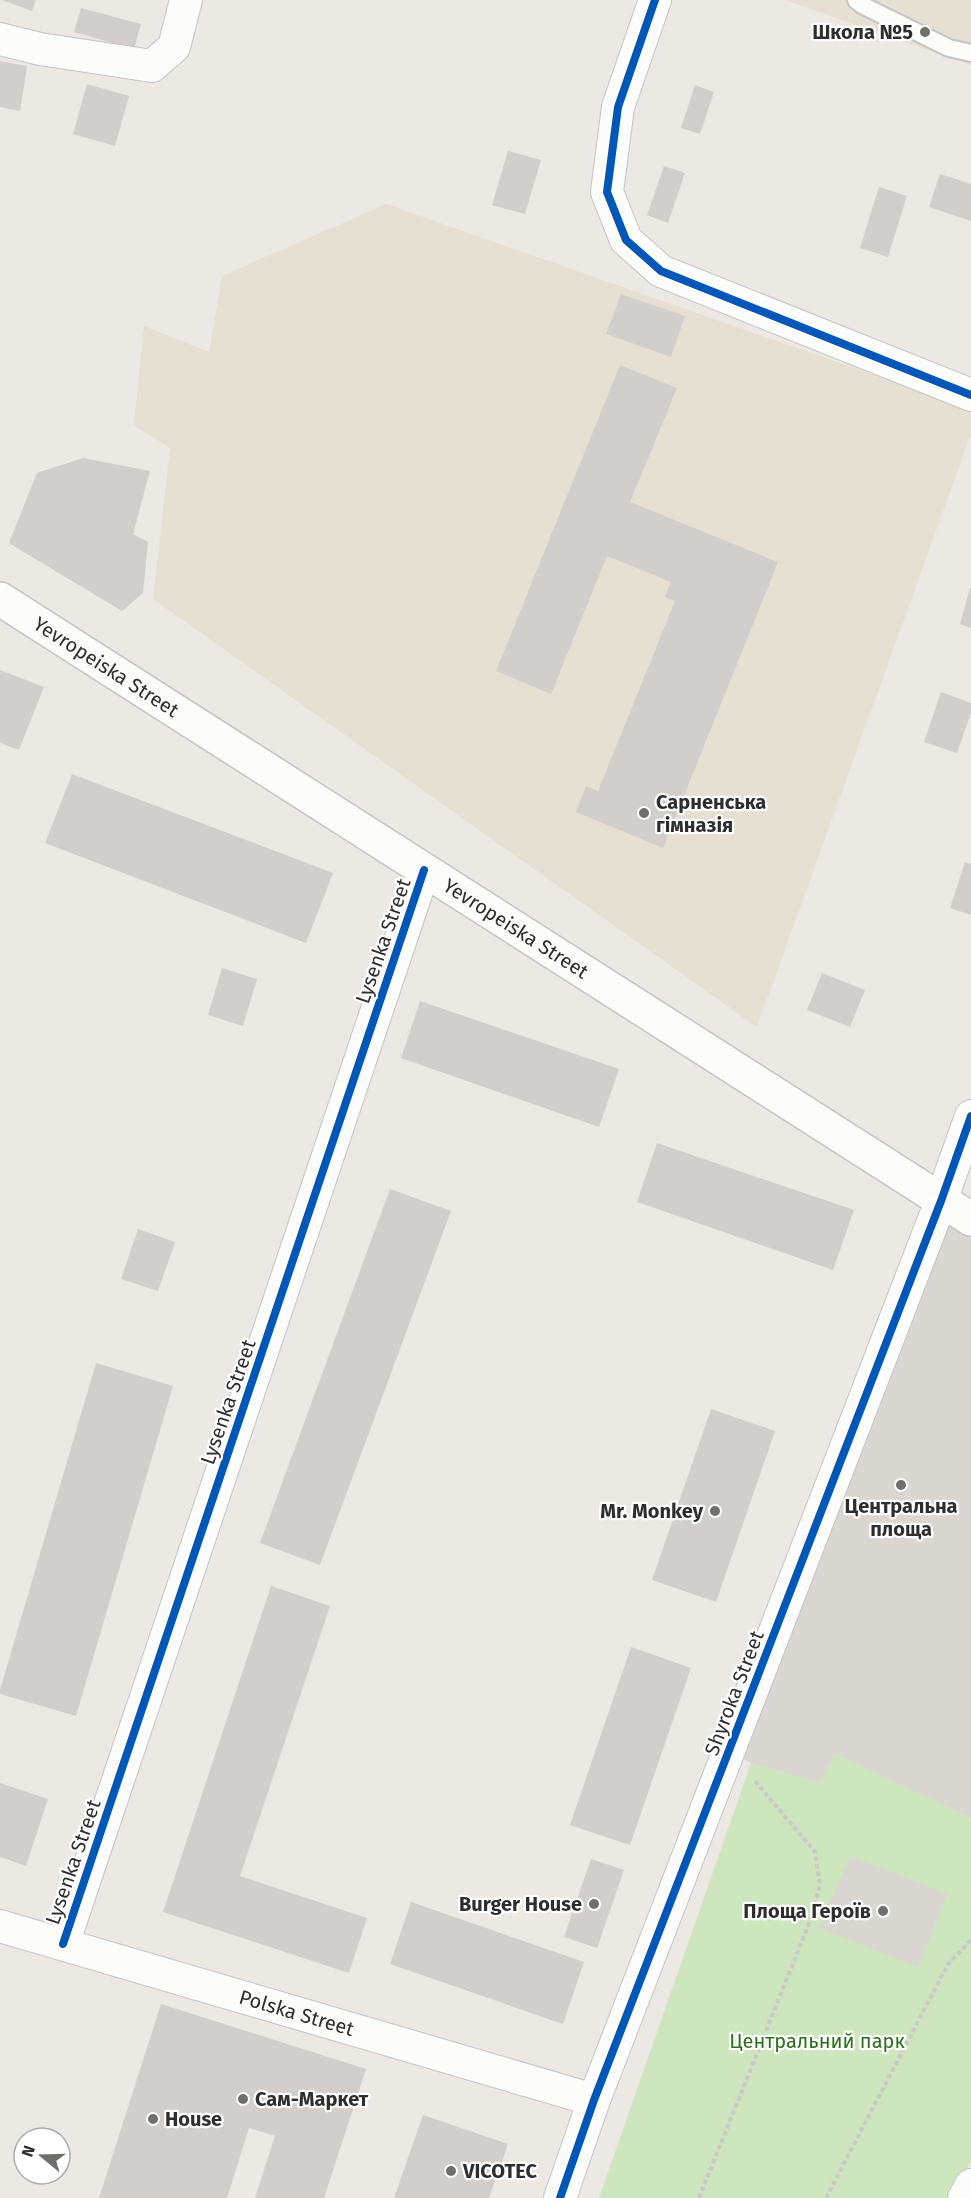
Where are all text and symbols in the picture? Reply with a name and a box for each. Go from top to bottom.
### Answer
place label: Школа №5 [812,20,913,44]
marker: Школа №5 [918,25,932,39]
street label: Yevropeiska Street [29,612,184,722]
place label: Сарненська гімназія [656,790,766,837]
marker: Сарненська гімназія [637,806,651,820]
street label: Yevropeiska Street [439,873,594,984]
street label: Lysenka Street [350,875,416,1007]
street label: Lysenka Street [195,1336,261,1468]
marker: Центральна площа [894,1478,908,1492]
place label: Центральна площа [844,1494,958,1541]
place label: Mr. Monkey [600,1499,704,1523]
marker: Mr. Monkey [708,1504,722,1518]
street label: Shyroka Street [699,1627,769,1759]
street label: Lysenka Street [40,1796,106,1928]
place label: Burger House [459,1892,582,1916]
marker: Burger House [587,1897,601,1911]
place label: Площа Героїв [743,1899,871,1923]
marker: Площа Героїв [876,1904,890,1918]
street label: Polska Street [236,1985,357,2041]
park label: Центральний парк [729,2029,905,2053]
place label: Сам-Маркет [255,2087,369,2111]
marker: Сам-Маркет [236,2092,250,2106]
place label: House [165,2107,222,2131]
marker: House [146,2112,160,2126]
north arrow [12,2126,72,2186]
text: N [18,2143,39,2159]
place label: VICOTEC [462,2159,538,2183]
marker: VICOTEC [444,2164,458,2178]

